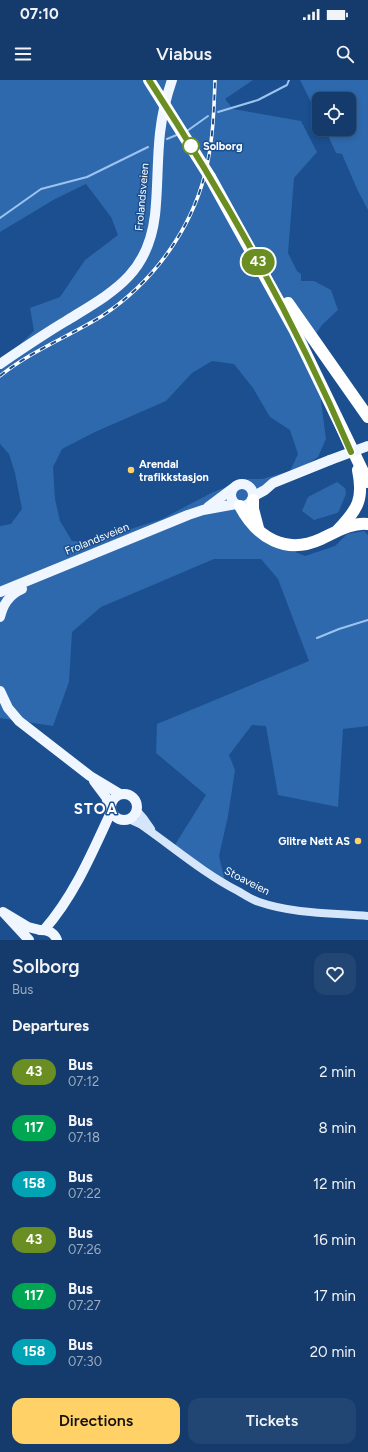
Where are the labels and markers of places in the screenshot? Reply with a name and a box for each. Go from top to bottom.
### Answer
marker: Solborg [182,137,200,155]
place label: Solborg [203,140,243,153]
place label: Arendal trafikkstasjon [139,458,209,484]
marker: Arendal trafikkstasjon [126,465,136,475]
place label: Glitre Nett AS [278,835,350,848]
marker: Glitre Nett AS [353,836,363,846]

